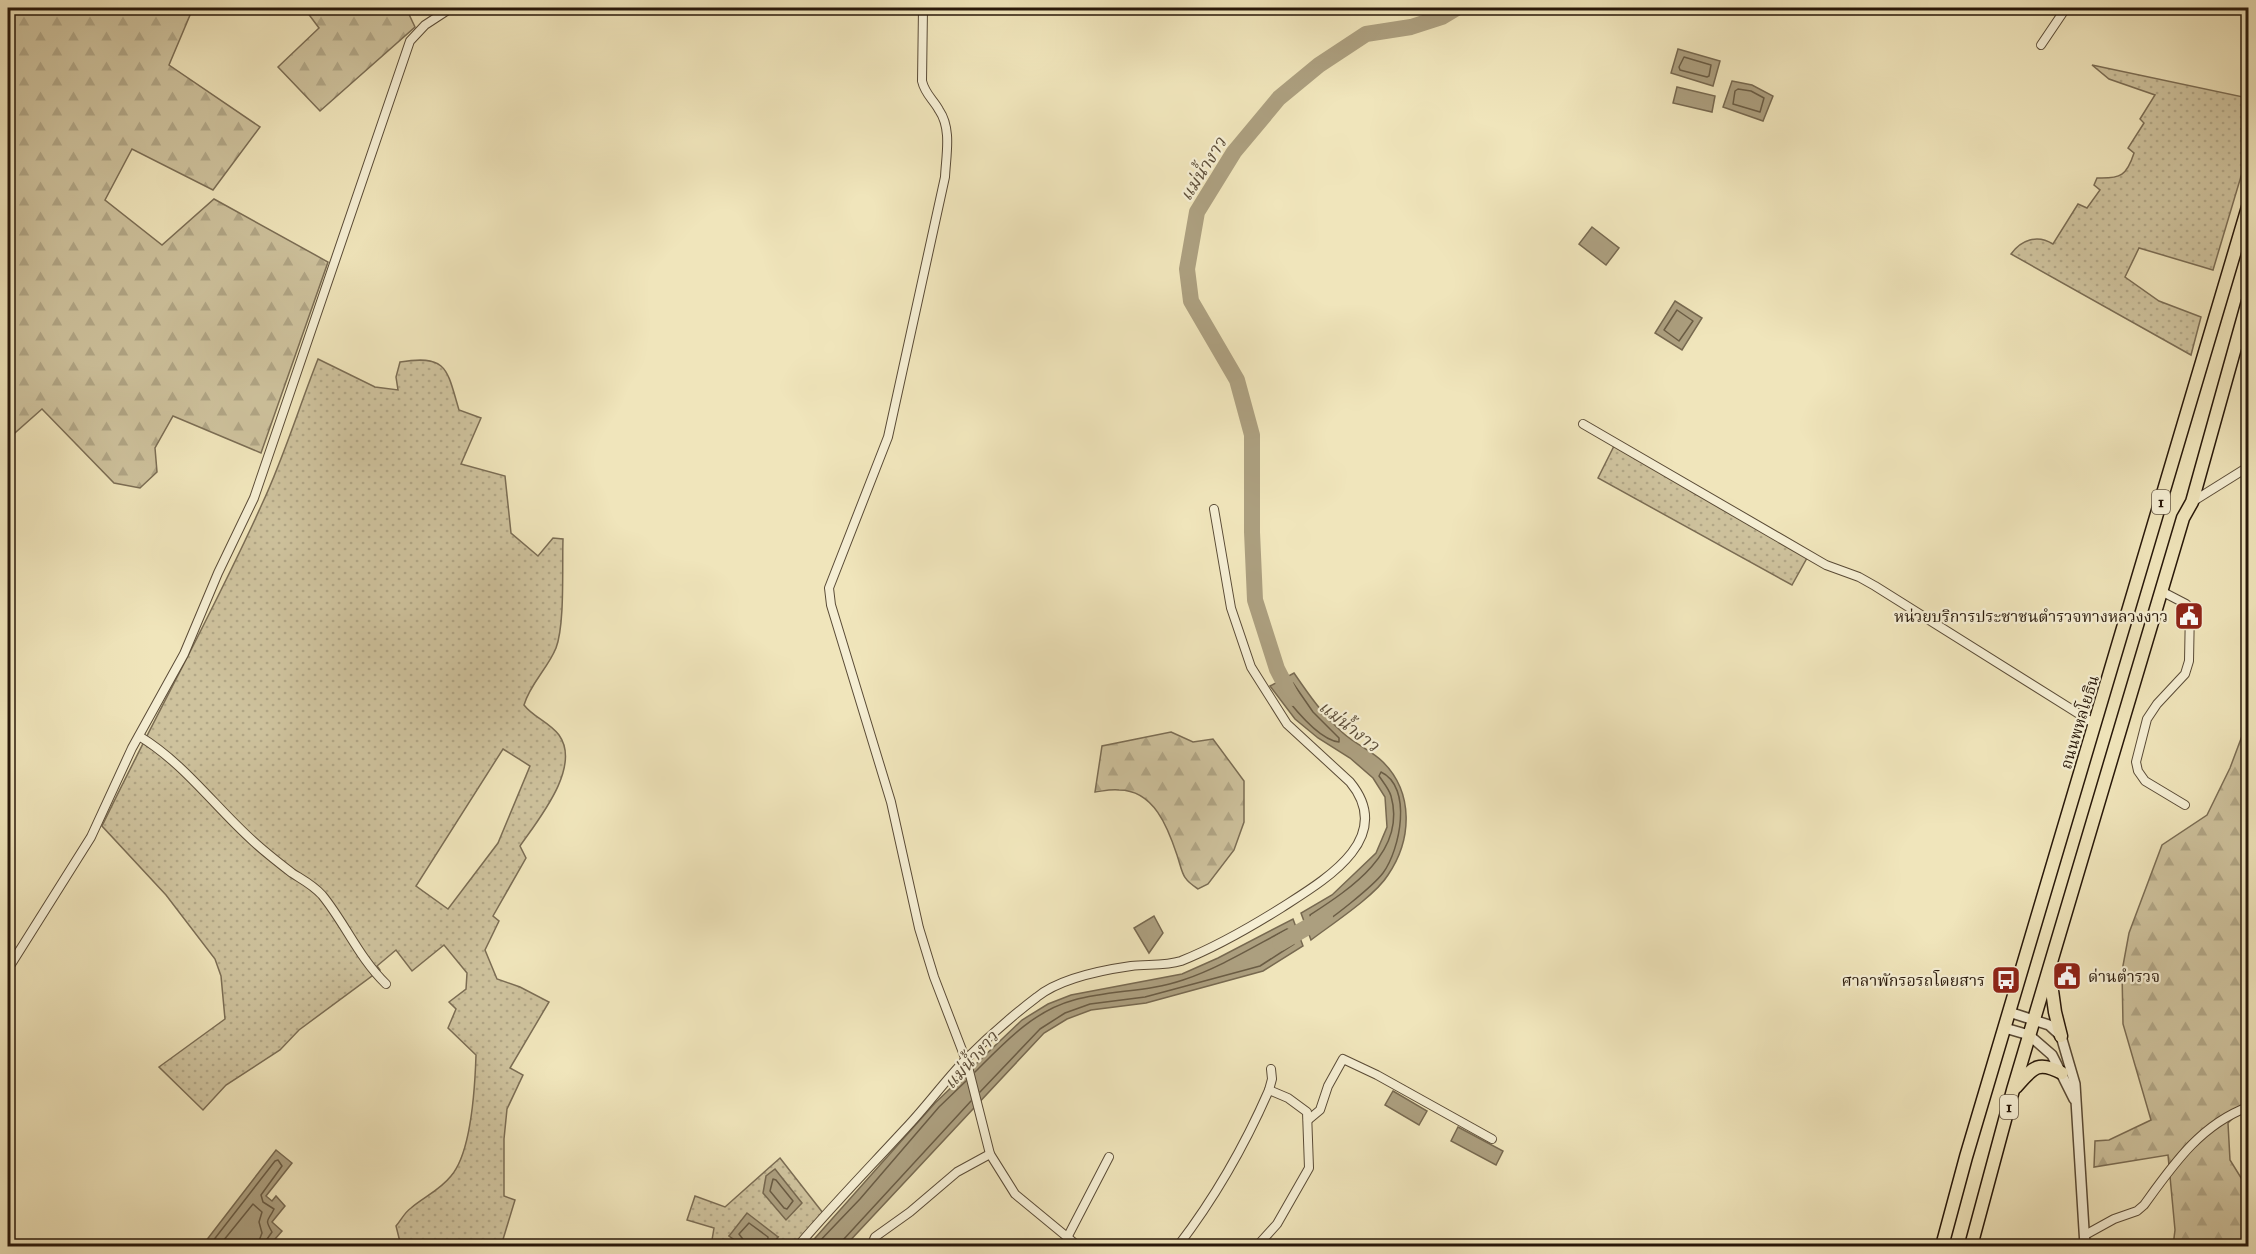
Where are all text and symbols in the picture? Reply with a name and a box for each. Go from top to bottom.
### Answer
water label: แม่น้ำงาว [1172,131,1231,205]
road number: 1 [2152,490,2170,514]
public building icon: หน่วยบริการประชาชนตำรวจทางหลวงงาว [2173,600,2205,632]
place label: หน่วยบริการประชาชนตำรวจทางหลวงงาว [1894,607,2168,626]
street label: ถนนพหลโยธิน [2055,673,2103,771]
water label: แม่น้ำงาว [1314,693,1386,757]
public building icon: ด่านตำรวจ [2051,960,2083,992]
bus stop icon: ศาลาพักรอรถโดยสาร [1990,964,2022,996]
place label: ด่านตำรวจ [2088,967,2160,986]
place label: ศาลาพักรอรถโดยสาร [1842,970,1985,990]
water label: แม่น้ำงาว [937,1024,1003,1094]
road number: 1 [2000,1095,2018,1119]

